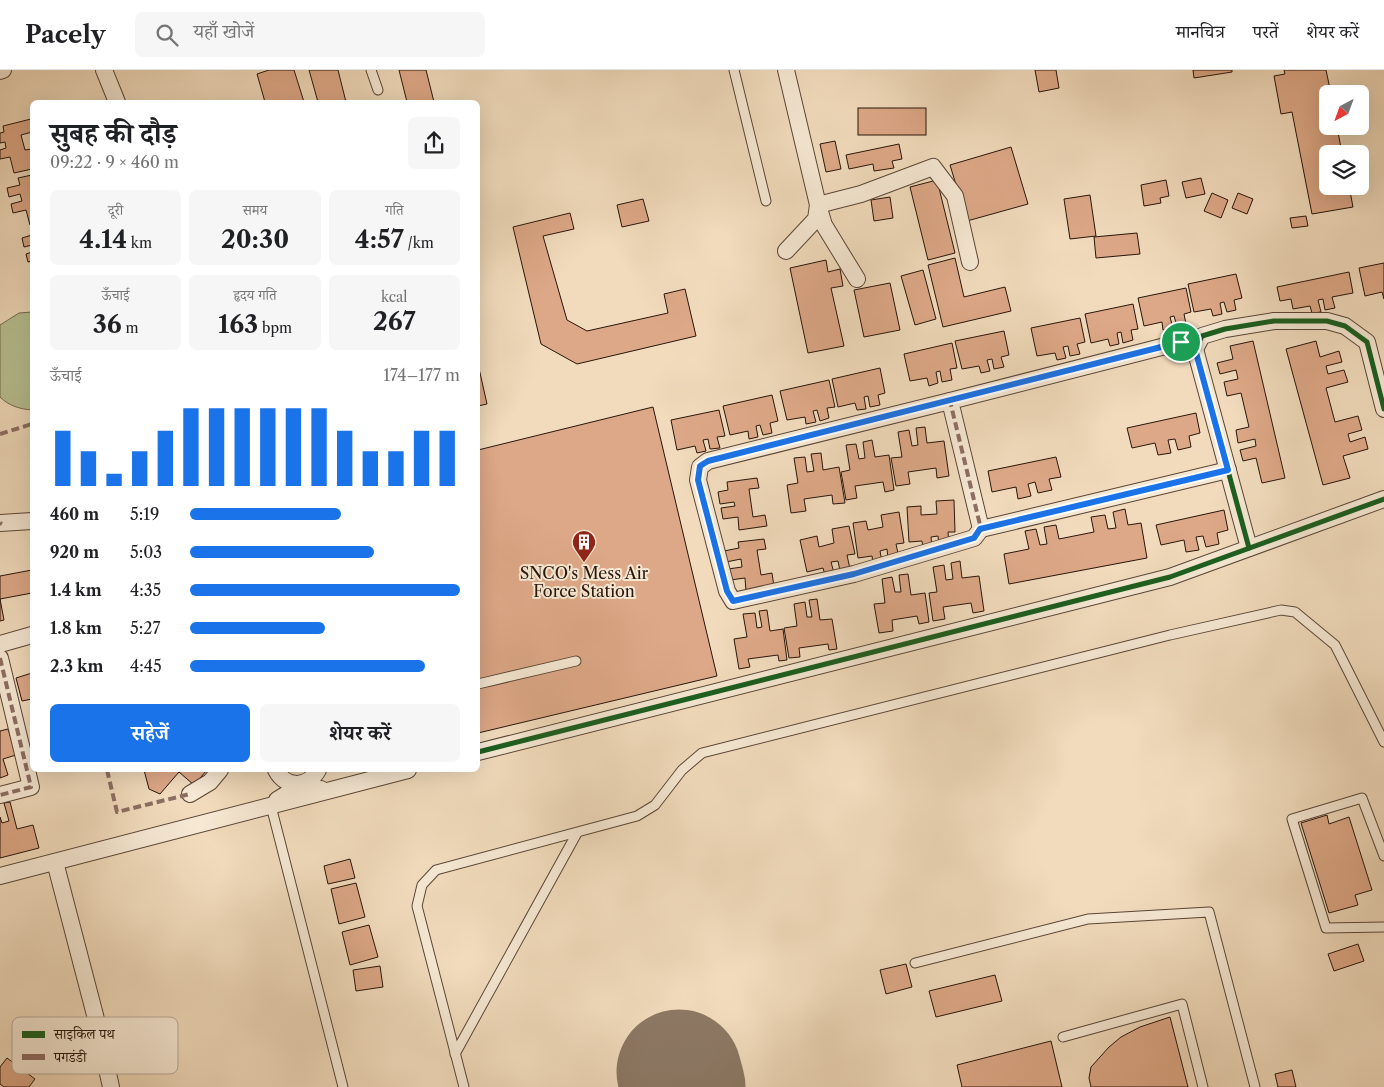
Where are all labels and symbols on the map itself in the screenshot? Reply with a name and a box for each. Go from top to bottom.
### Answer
north arrow [1319,85,1369,135]
pin [1160,321,1202,363]
building icon: SNCO's Mess Air Force Station [571,529,597,563]
place label: SNCO's Mess Air Force Station [520,563,649,601]
legend [12,1017,178,1074]
text: साइकिल पथ [53,1025,115,1043]
text: पगडंडी [53,1048,87,1066]

